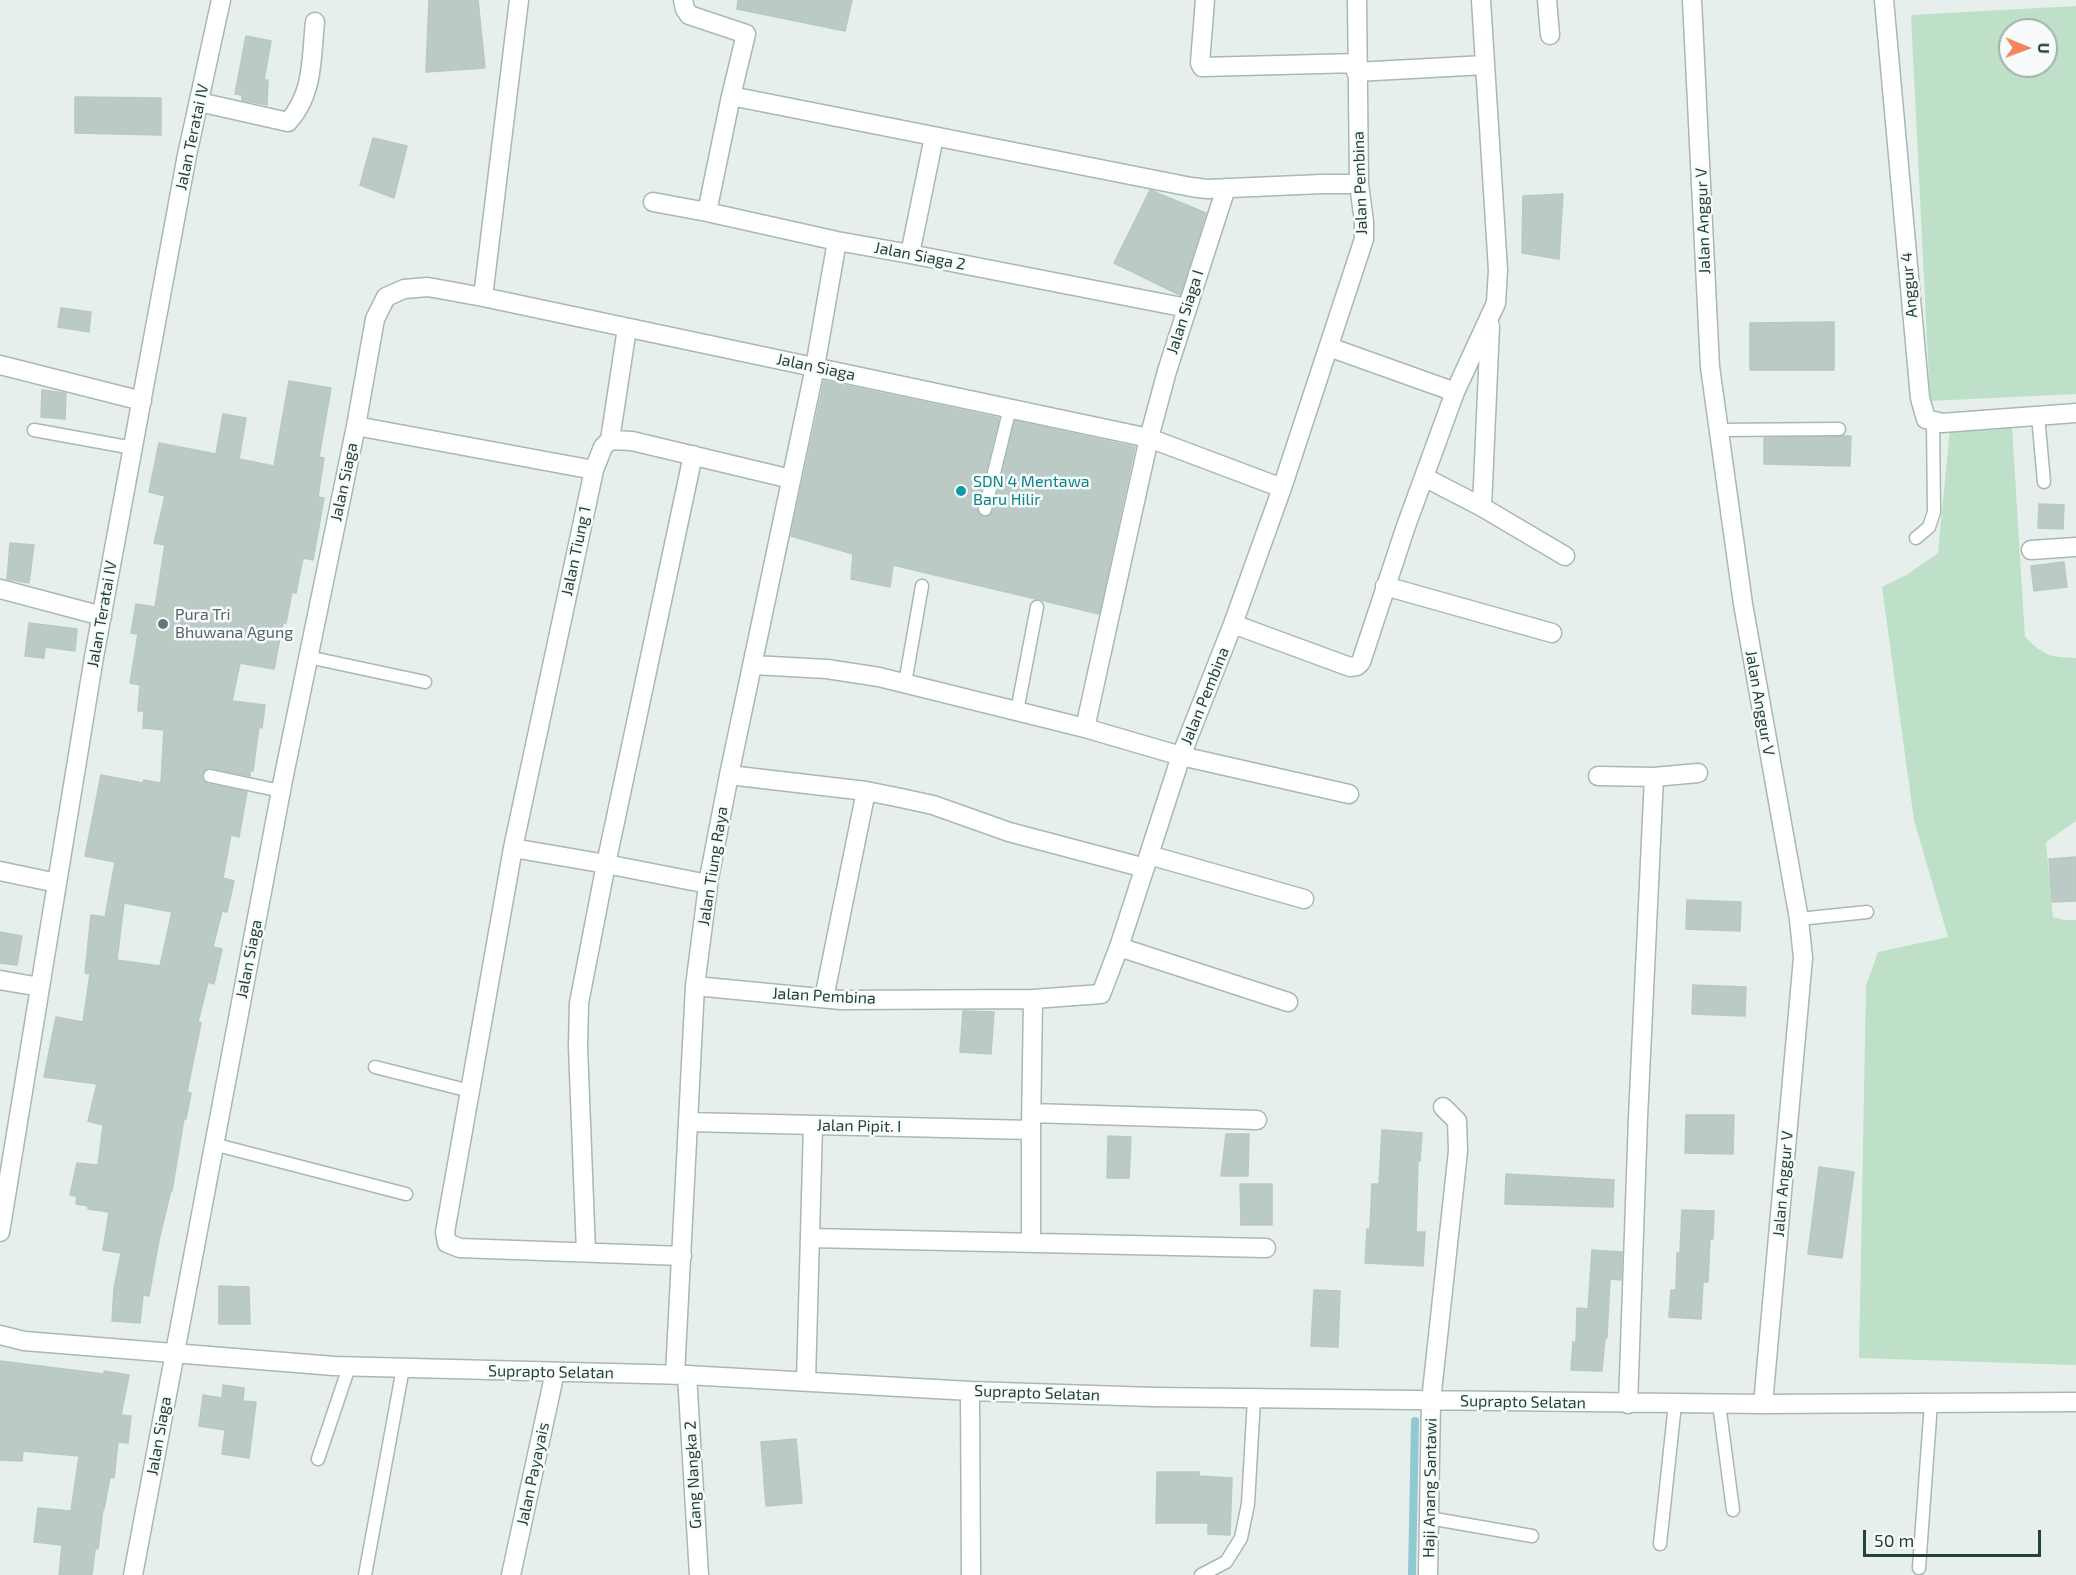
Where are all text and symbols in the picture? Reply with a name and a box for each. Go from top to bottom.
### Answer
north arrow [1998,18,2058,78]
text: U [2035,43,2054,54]
street label: Jalan Teratai IV [171,82,213,192]
street label: Jalan Pembina [1349,131,1371,235]
street label: Jalan Anggur V [1692,167,1714,275]
street label: Jalan Siaga 2 [873,238,967,274]
street label: Anggur 4 [1897,251,1921,319]
street label: Jalan Siaga I [1162,267,1208,357]
street label: Jalan Siaga [775,349,857,385]
street label: Jalan Siaga [326,441,362,523]
place label: SDN 4 Mentawa Baru Hilir [973,472,1090,510]
marker: SDN 4 Mentawa Baru Hilir [954,484,968,498]
street label: Jalan Tiung 1 [557,504,595,598]
street label: Jalan Teratai IV [83,559,121,669]
place label: Pura Tri Bhuwana Agung [175,605,293,643]
marker: Pura Tri Bhuwana Agung [156,617,170,631]
street label: Jalan Pembina [1177,644,1233,748]
street label: Jalan Anggur V [1741,649,1779,757]
street label: Jalan Tiung Raya [694,805,732,927]
street label: Jalan Siaga [232,918,266,1000]
street label: Jalan Pembina [772,984,876,1008]
street label: Jalan Pipit. I [816,1116,902,1136]
street label: Jalan Anggur V [1769,1130,1797,1238]
street label: Suprapto Selatan [488,1361,614,1383]
street label: Suprapto Selatan [974,1381,1100,1405]
street label: Suprapto Selatan [1460,1391,1586,1413]
street label: Jalan Siaga [143,1395,175,1477]
street label: Haji Anang Santawi [1419,1418,1441,1558]
street label: Gang Nangka 2 [681,1420,705,1530]
street label: Jalan Payayais [513,1421,553,1527]
scale bar [1866,1518,2044,1556]
text: 50 m [1874,1529,1914,1551]

